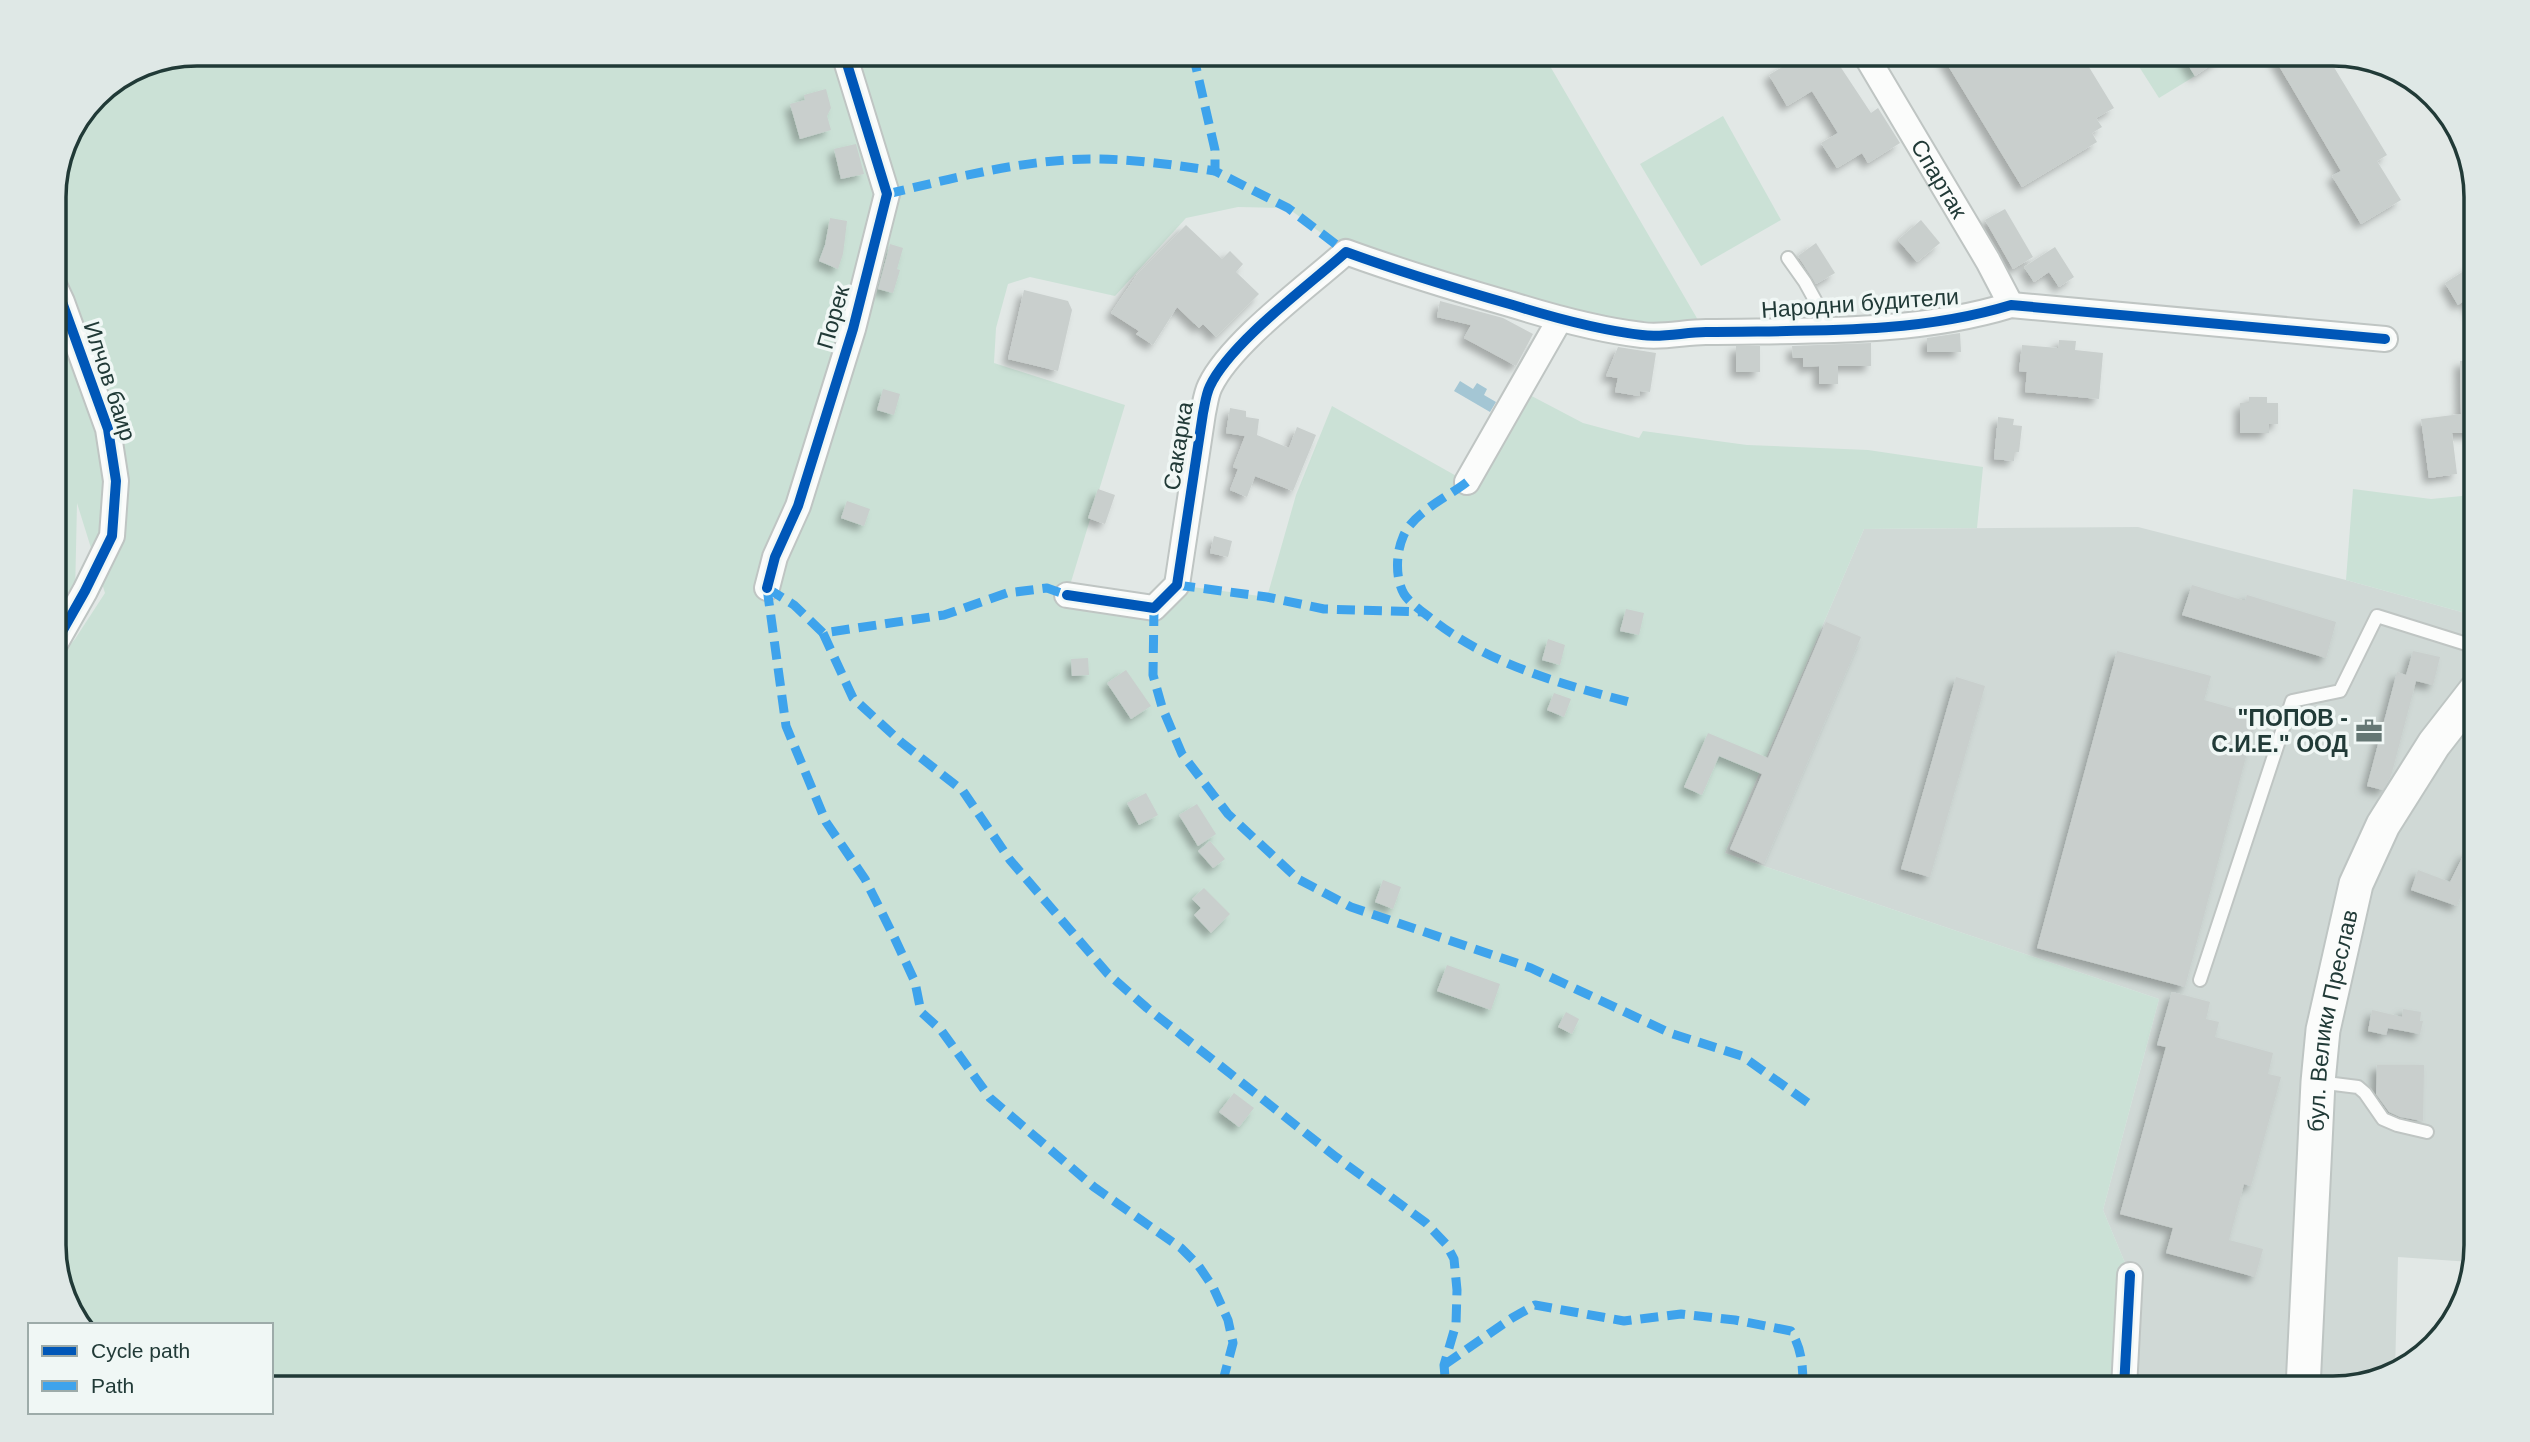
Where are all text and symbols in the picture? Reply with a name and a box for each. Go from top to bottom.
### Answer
street label: Спартак [1906,134,1973,224]
street label: Порек [812,281,855,352]
street label: Народни будители [1760,283,1960,323]
street label: Илчов баир [78,318,142,444]
street label: Сакарка [1158,400,1198,492]
place label: "ПОПОВ - С.И.Е." ООД [2211,705,2348,757]
office icon: "ПОПОВ - С.И.Е." ООД [2354,716,2384,746]
street label: бул. Велики Преслав [2303,907,2363,1132]
legend [28,1323,273,1414]
text: Cycle path [91,1339,190,1362]
text: Path [91,1374,134,1397]

